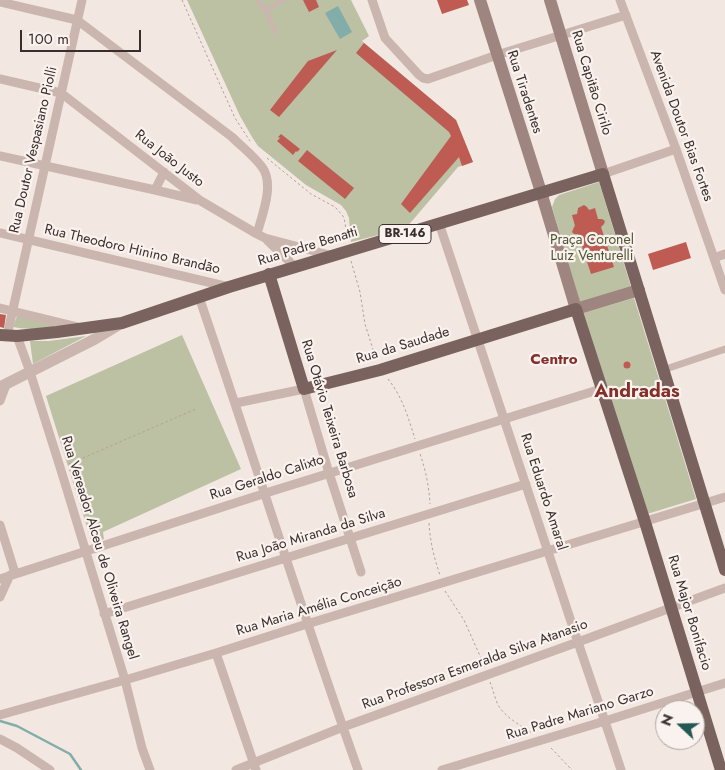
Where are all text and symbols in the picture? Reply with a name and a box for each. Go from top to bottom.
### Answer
scale bar [22,20,144,52]
text: 100 m [28,28,69,50]
street label: Rua Capitão Cirilo [567,29,615,137]
street label: Rua Tiradentes [503,48,545,136]
street label: Avenida Doutor Bias Fortes [646,48,716,204]
street label: Rua Doutor Vespasiano Piolli [7,65,61,235]
street label: Rua João Justo [131,127,207,191]
street label: Rua Theodoro Hinino Brandão [42,222,222,278]
street label: Rua Padre Benatti [256,224,360,270]
road number: BR-146 [379,224,431,243]
park label: Praça Coronel Luiz Venturelli [550,233,634,266]
street label: Rua da Saudade [354,324,452,368]
street label: Rua Otávio Teixeira Barbosa [297,338,361,500]
district label: Centro [530,351,578,369]
district label: Andradas [594,381,680,403]
street label: Rua Eduardo Amaral [516,431,570,553]
street label: Rua Vereador Alceu de Oliveira Rangel [57,434,141,662]
street label: Rua Geraldo Calixto [208,452,326,504]
street label: Rua João Miranda da Silva [234,505,388,567]
street label: Rua Major Bonifacio [663,553,715,673]
street label: Rua Maria Amélia Conceição [234,574,404,640]
street label: Rua Professora Esmeralda Silva Atanasio [360,616,590,714]
street label: Rua Padre Mariano Garzo [504,684,656,744]
north arrow [655,700,705,750]
text: N [656,711,678,729]

